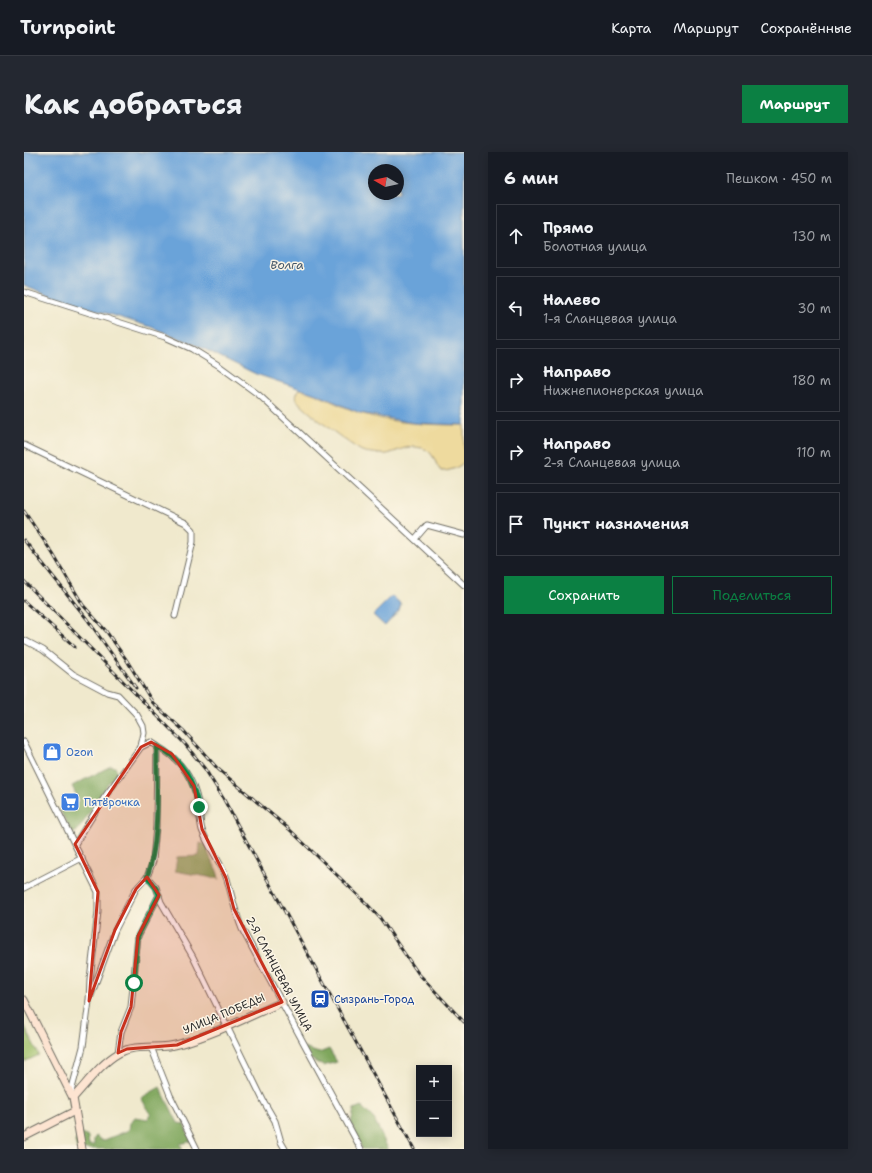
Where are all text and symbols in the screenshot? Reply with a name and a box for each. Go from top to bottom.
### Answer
text: Turnpoint [20,15,116,40]
text: Карта [611,19,651,37]
text: Маршрут [673,19,739,37]
text: Сохранённые [761,19,852,37]
text: Как добраться [24,85,243,123]
button: Маршрут [742,85,848,123]
north arrow [368,164,404,200]
text: 6 мин [504,167,559,189]
text: Пешком · 450 m [726,170,832,187]
text: Прямо [543,218,593,238]
icon: ahead [505,225,527,247]
text: 130 m [793,228,831,245]
text: Болотная улица [543,238,647,255]
water label: Волга [270,257,304,273]
text: Налево [543,290,601,310]
icon: left [505,297,527,319]
text: 30 m [797,300,831,317]
text: 1-я Сланцевая улица [543,310,677,327]
text: Направо [543,362,611,382]
icon: right [505,369,527,391]
text: 180 m [792,372,831,389]
text: Нижнепионерская улица [543,382,703,399]
text: Направо [543,434,611,454]
icon: right [505,441,527,463]
text: 110 m [796,444,831,461]
text: 2-я Сланцевая улица [543,454,680,471]
icon: arrive [505,513,527,535]
text: Пункт назначения [543,514,689,534]
button: Сохранить [504,576,664,614]
button: Поделиться [672,576,832,614]
shop icon: Ozon [41,741,63,763]
place label: Ozon [66,745,94,760]
supermarket icon: Пятёрочка [59,791,81,813]
place label: Пятёрочка [84,795,140,810]
route end [190,798,208,816]
street label: 2-Я СЛАНЦЕВАЯ УЛИЦА [242,914,316,1034]
route start [125,974,143,992]
station icon: Сызрань-Город [309,988,331,1010]
street label: УЛИЦА ПОБЕДЫ [181,990,267,1038]
place label: Сызрань-Город [334,992,414,1007]
map controls [416,1065,452,1137]
button: + [416,1065,452,1101]
button: − [416,1101,452,1137]

